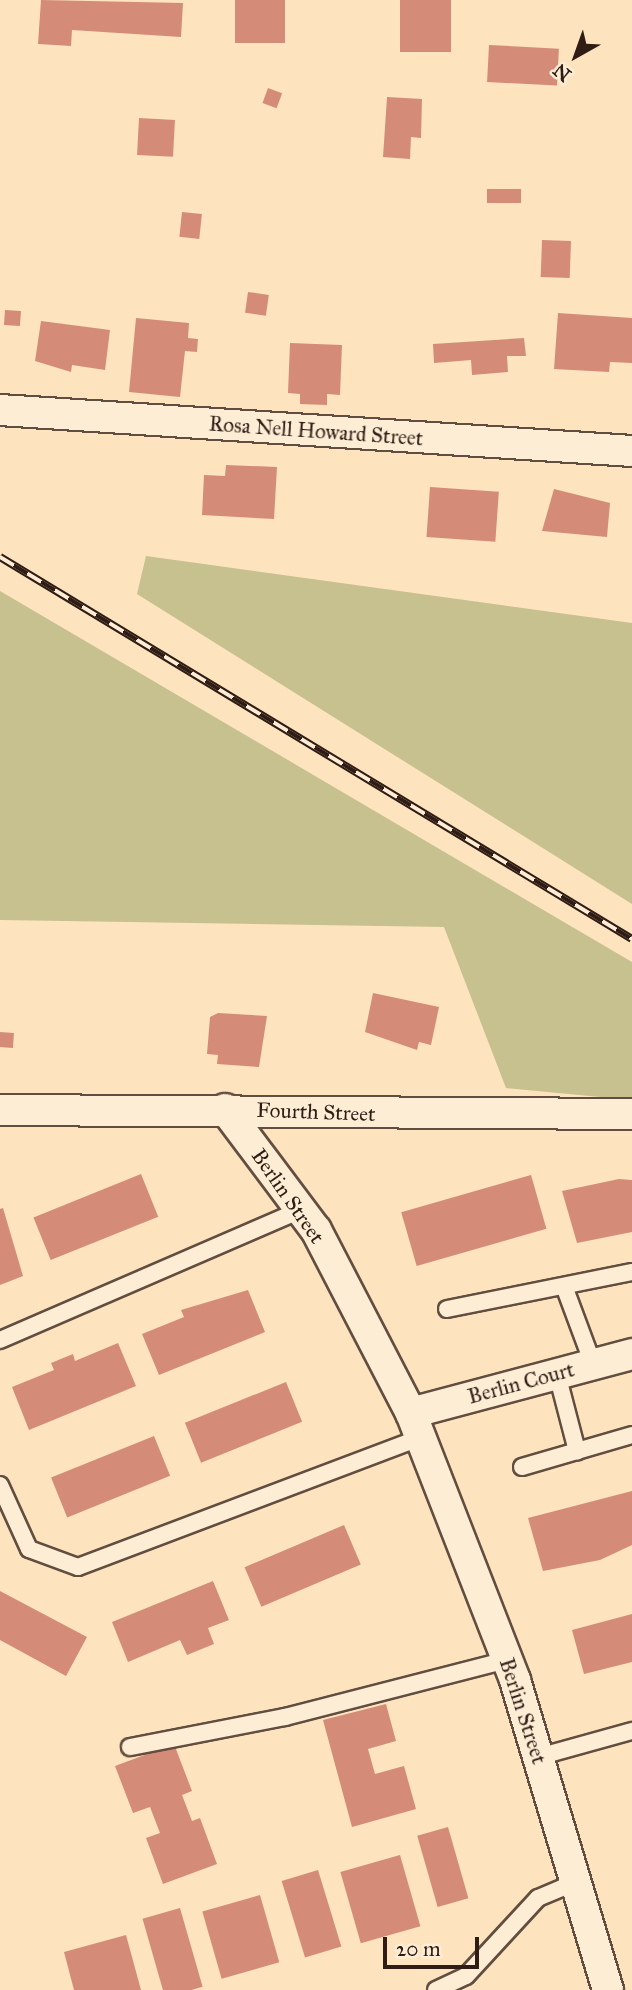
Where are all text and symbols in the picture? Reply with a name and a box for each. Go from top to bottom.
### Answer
north arrow [541,21,611,91]
text: N [549,58,576,86]
street label: Rosa Nell Howard Street [208,411,424,451]
street label: Fourth Street [256,1097,376,1127]
street label: Berlin Street [246,1144,330,1248]
street label: Berlin Court [465,1357,577,1409]
street label: Berlin Street [494,1655,552,1767]
scale bar [387,1924,483,1968]
text: 20 m [396,1936,441,1962]

